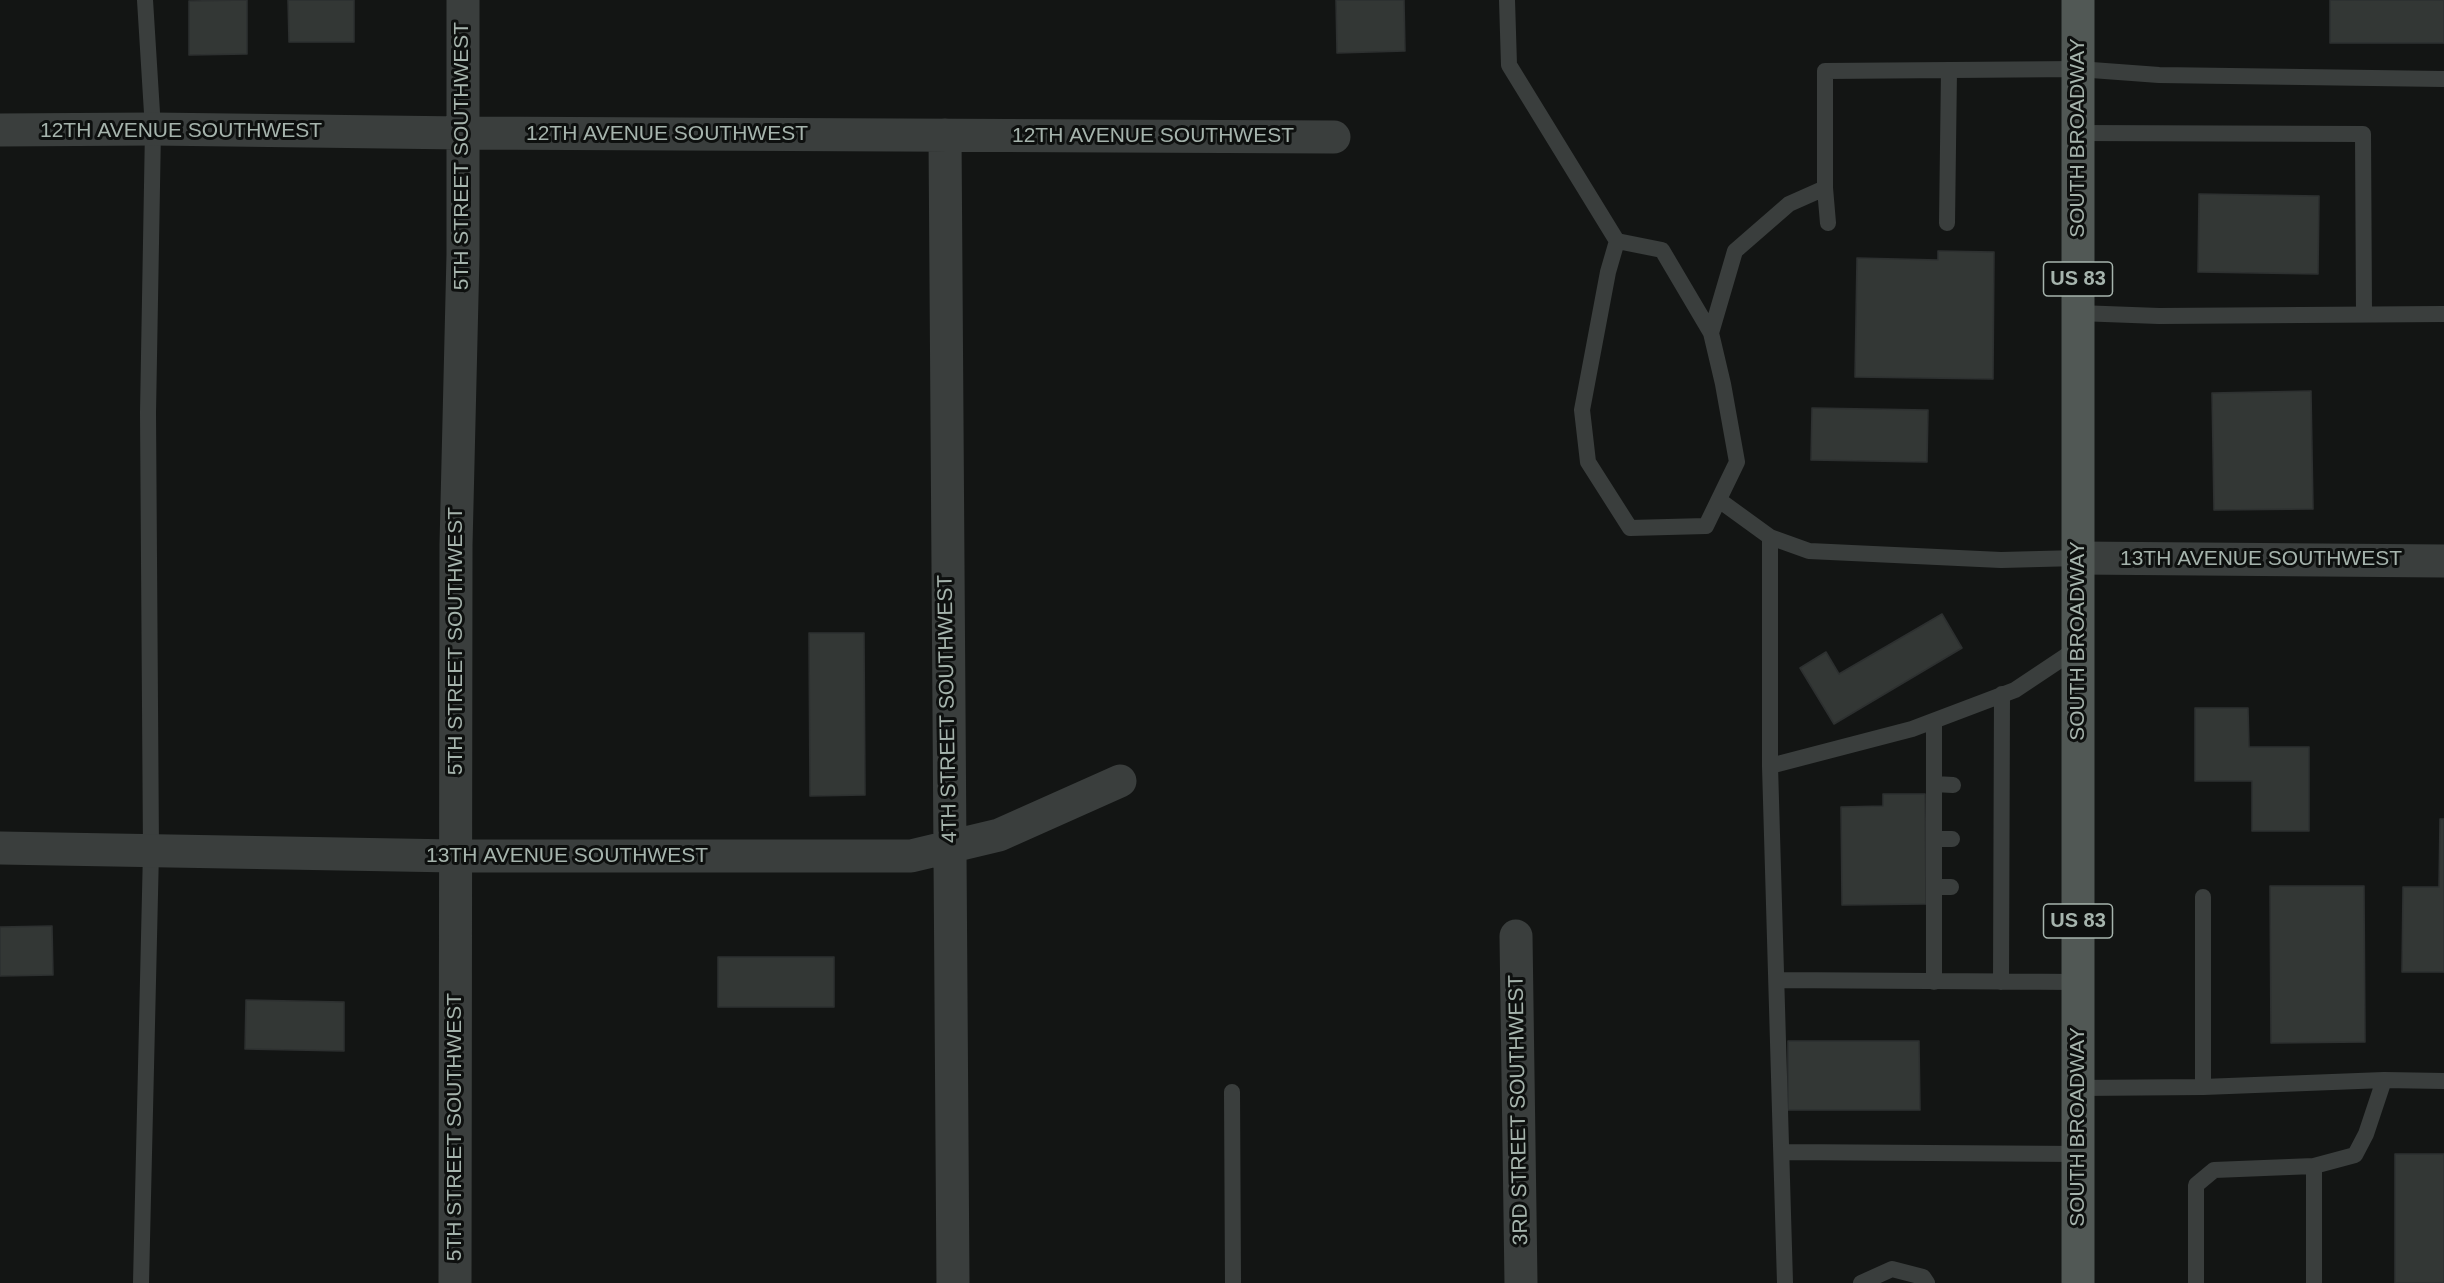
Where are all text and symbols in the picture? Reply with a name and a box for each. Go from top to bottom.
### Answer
street label: 5TH STREET SOUTHWEST [449,22,475,290]
street label: SOUTH BROADWAY [2065,38,2091,238]
street label: 12TH AVENUE SOUTHWEST [40,118,322,144]
street label: 12TH AVENUE SOUTHWEST [526,121,808,147]
street label: 12TH AVENUE SOUTHWEST [1012,123,1294,149]
road number: US 83 [2044,262,2112,296]
street label: 5TH STREET SOUTHWEST [443,507,469,775]
street label: SOUTH BROADWAY [2065,541,2091,741]
street label: 13TH AVENUE SOUTHWEST [2120,546,2402,572]
street label: 4TH STREET SOUTHWEST [933,575,963,843]
street label: 13TH AVENUE SOUTHWEST [426,843,708,869]
road number: US 83 [2044,904,2112,938]
street label: 3RD STREET SOUTHWEST [1504,974,1534,1246]
street label: 5TH STREET SOUTHWEST [442,993,468,1261]
street label: SOUTH BROADWAY [2065,1027,2091,1227]

